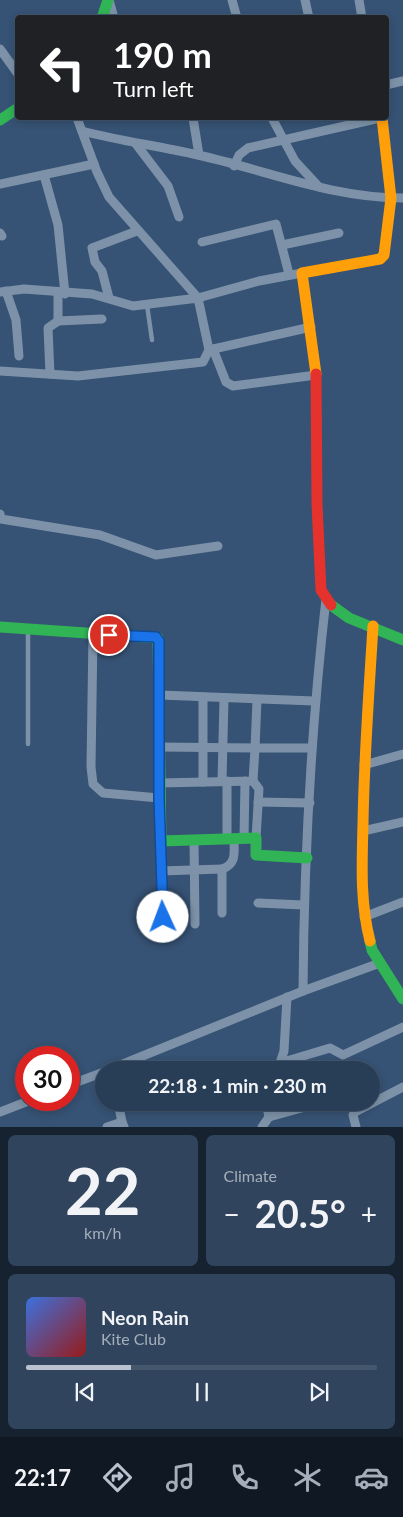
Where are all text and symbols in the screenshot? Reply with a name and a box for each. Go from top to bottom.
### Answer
text: 190 m [113,33,212,75]
icon: left [30,35,95,100]
text: Turn left [113,75,194,102]
pin [88,614,130,656]
icon: arrive [95,621,123,649]
position arrow [136,890,188,942]
speed limit sign: 30 [15,1046,80,1111]
text: 22:18 · 1 min · 230 m [148,1074,327,1097]
text: 22 [65,1151,140,1229]
text: Climate [224,1166,277,1185]
text: 20.5° [255,1190,346,1236]
text: − [224,1197,240,1231]
text: + [361,1197,377,1231]
text: km/h [84,1223,121,1242]
text: Neon Rain [101,1306,189,1329]
text: Kite Club [101,1329,166,1348]
icon: previous [71,1378,99,1406]
icon: pause [188,1378,216,1406]
icon: next [305,1378,333,1406]
icon: directions [100,1460,135,1495]
icon: music [163,1460,198,1495]
icon: phone [227,1460,262,1495]
icon: climate [290,1460,325,1495]
icon: car [354,1460,389,1495]
text: 22:17 [14,1464,71,1491]

